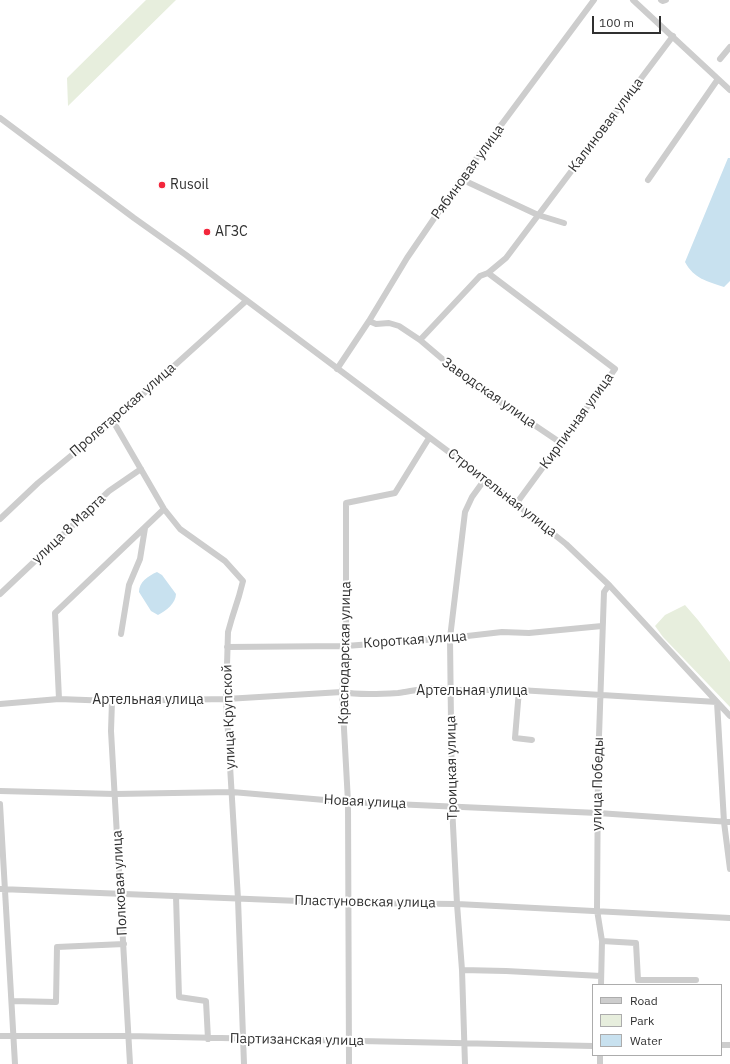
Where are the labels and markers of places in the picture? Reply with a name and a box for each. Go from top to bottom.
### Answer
place label: Rusoil [170,177,209,193]
marker: Rusoil [157,180,167,190]
place label: АГЗС [215,224,248,240]
marker: АГЗС [202,227,212,237]

